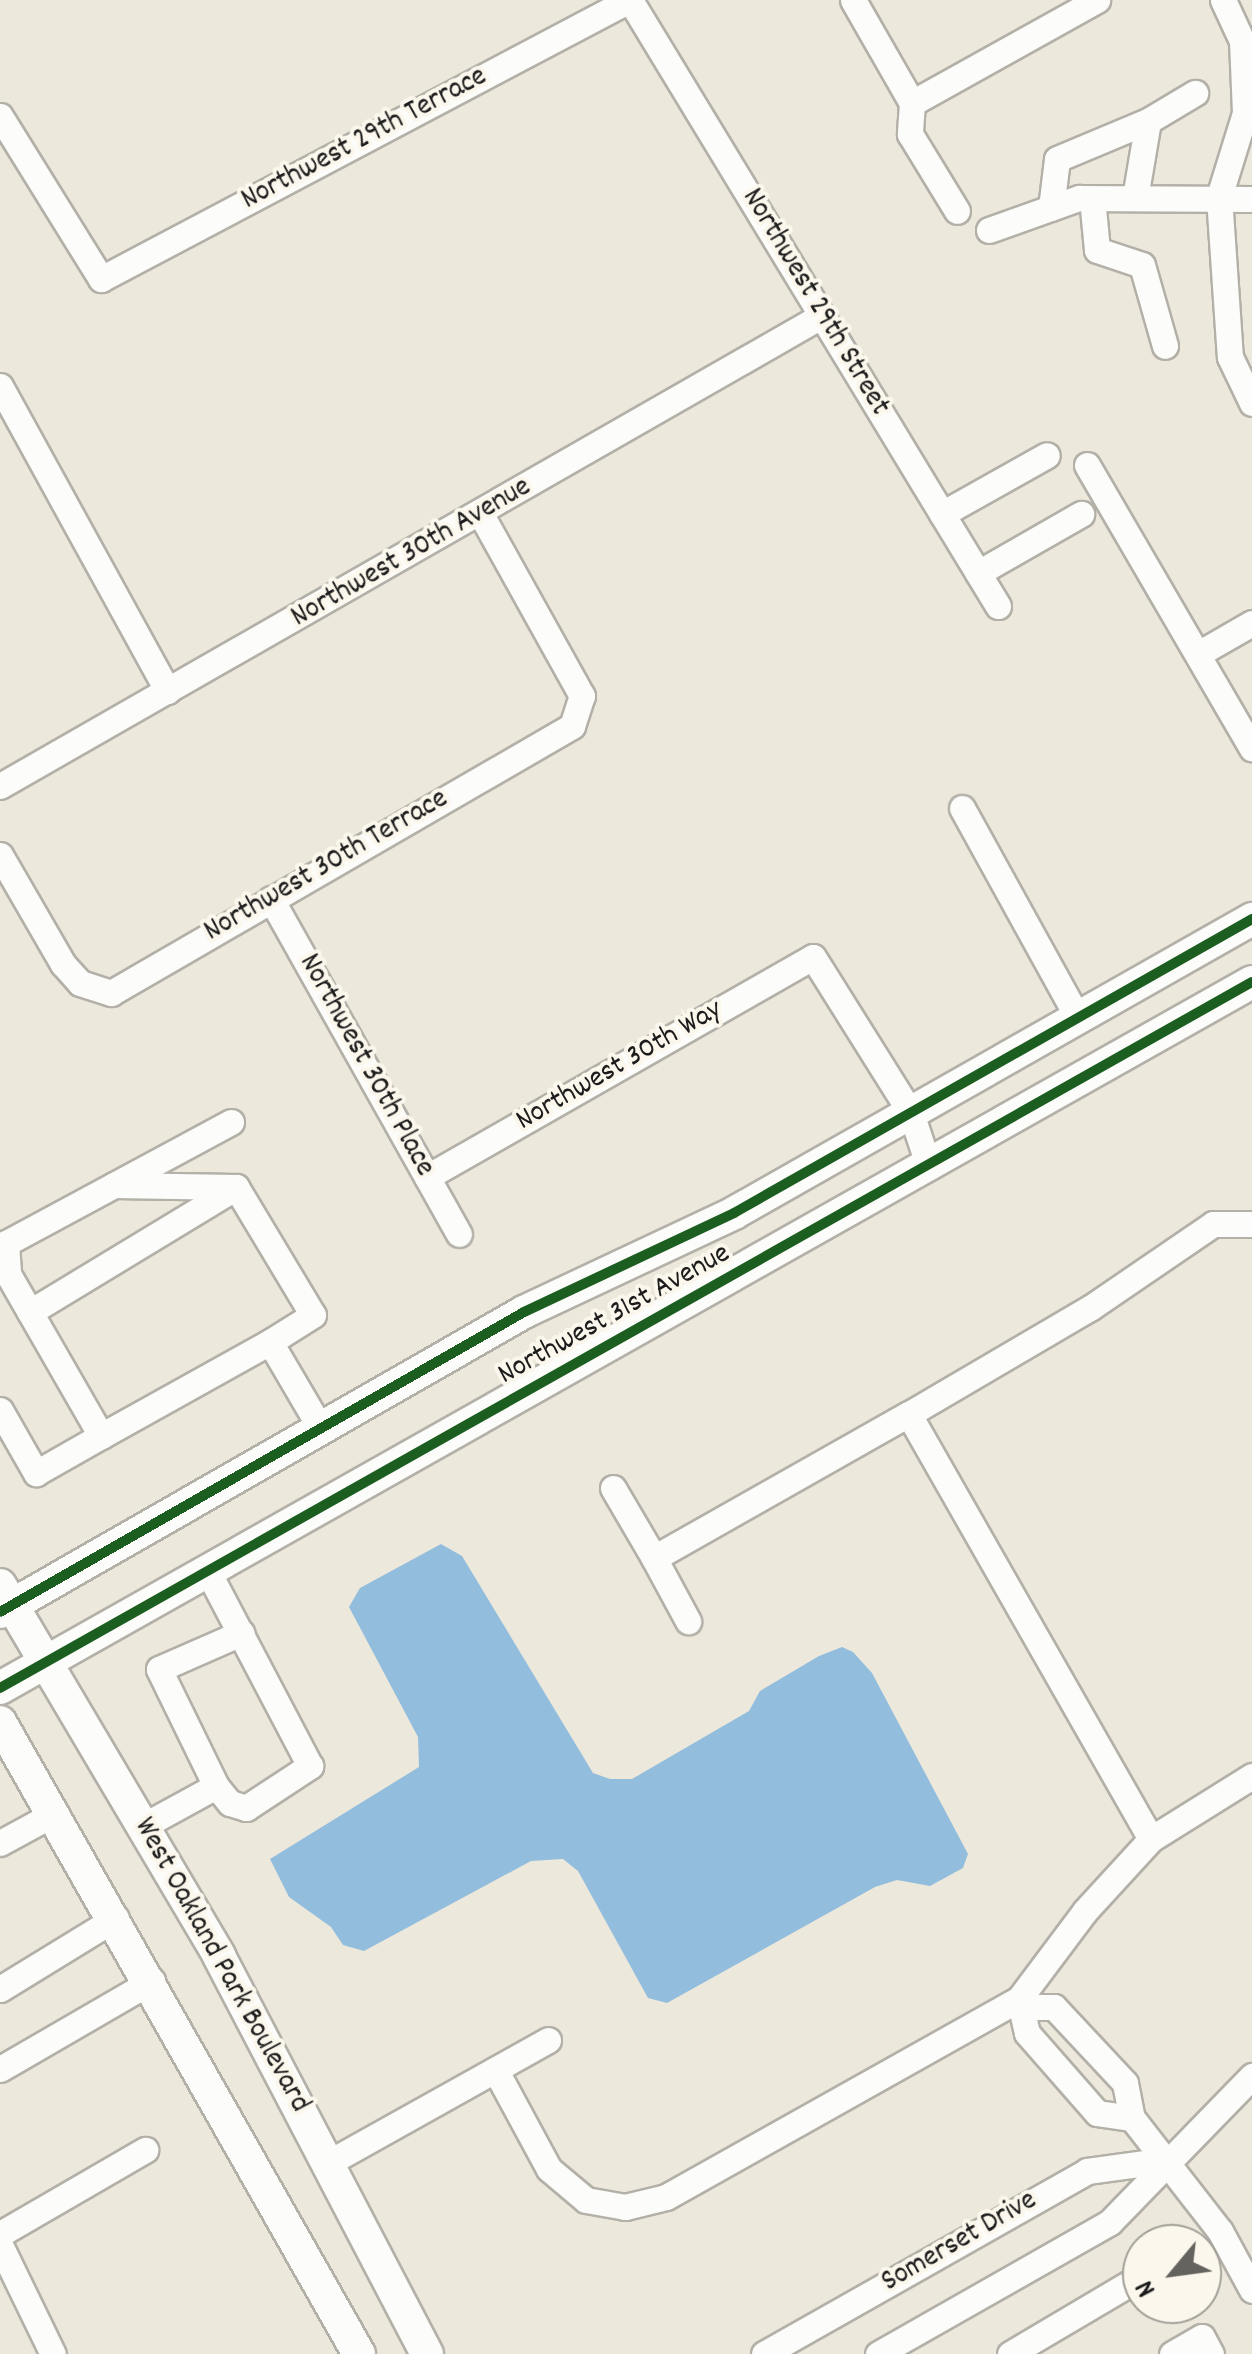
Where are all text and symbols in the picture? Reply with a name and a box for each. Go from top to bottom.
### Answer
street label: Northwest 29th Terrace [236,60,494,220]
street label: Northwest 29th Street [732,183,896,423]
street label: Northwest 30th Avenue [286,471,538,637]
street label: Northwest 30th Terrace [199,783,455,951]
street label: Northwest 30th Place [289,949,441,1183]
street label: Northwest 30th Way [511,993,729,1141]
street label: Northwest 31st Avenue [493,1237,737,1395]
street label: West Oakland Park Boulevard [124,1812,316,2120]
street label: Somerset Drive [876,2184,1044,2302]
north arrow [1122,2224,1222,2324]
text: N [1127,2272,1168,2303]

